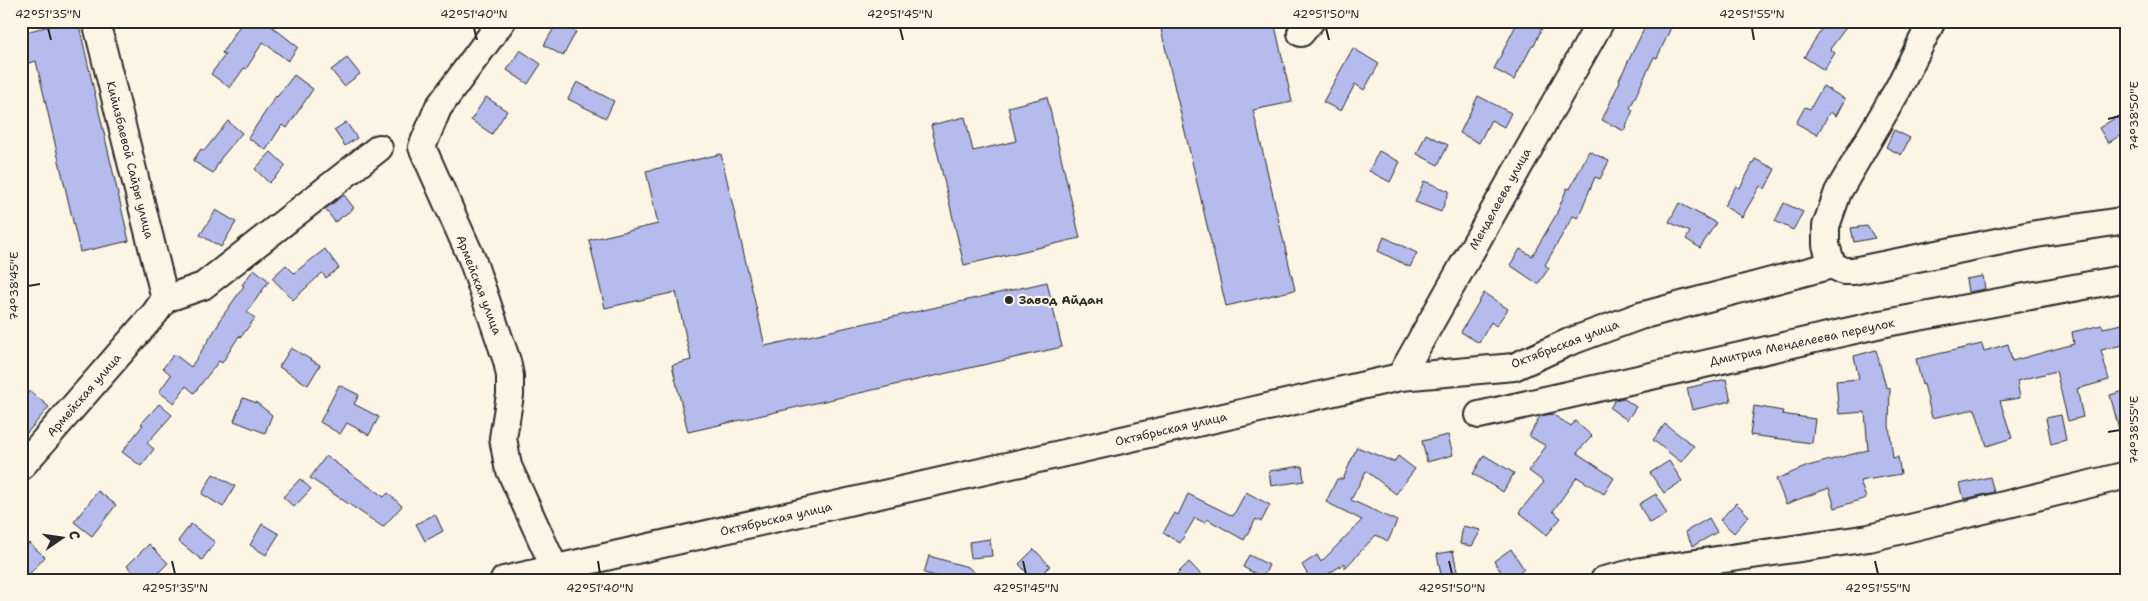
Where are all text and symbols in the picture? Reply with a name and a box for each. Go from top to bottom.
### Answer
text: 42°51'35"N [15,6,81,22]
text: 42°51'40"N [440,6,508,22]
text: 42°51'45"N [867,6,933,22]
text: 42°51'50"N [1293,6,1359,22]
text: 42°51'55"N [1719,6,1785,22]
street label: Кийизбаевой Сайры улица [103,80,157,241]
text: 74°38'50"E [2126,81,2142,151]
street label: Менделеева улица [1465,145,1535,253]
street label: Армейская улица [453,233,506,338]
text: 74°38'45"E [6,252,22,320]
place label: Завод Айдан [1019,292,1103,308]
marker: Завод Айдан [1003,294,1015,306]
street label: Дмитрия Менделеева переулок [1708,314,1897,369]
street label: Октябрьская улица [1509,316,1622,372]
street label: Армейская улица [43,350,125,440]
text: 74°38'55"E [2126,396,2142,464]
street label: Октябрьская улица [1114,408,1229,450]
street label: Октябрьская улица [719,498,834,540]
north arrow [38,514,88,564]
text: С [65,529,84,541]
text: 42°51'35"N [142,580,208,596]
text: 42°51'40"N [566,580,634,596]
text: 42°51'45"N [993,580,1059,596]
text: 42°51'50"N [1419,580,1485,596]
text: 42°51'55"N [1845,580,1911,596]

